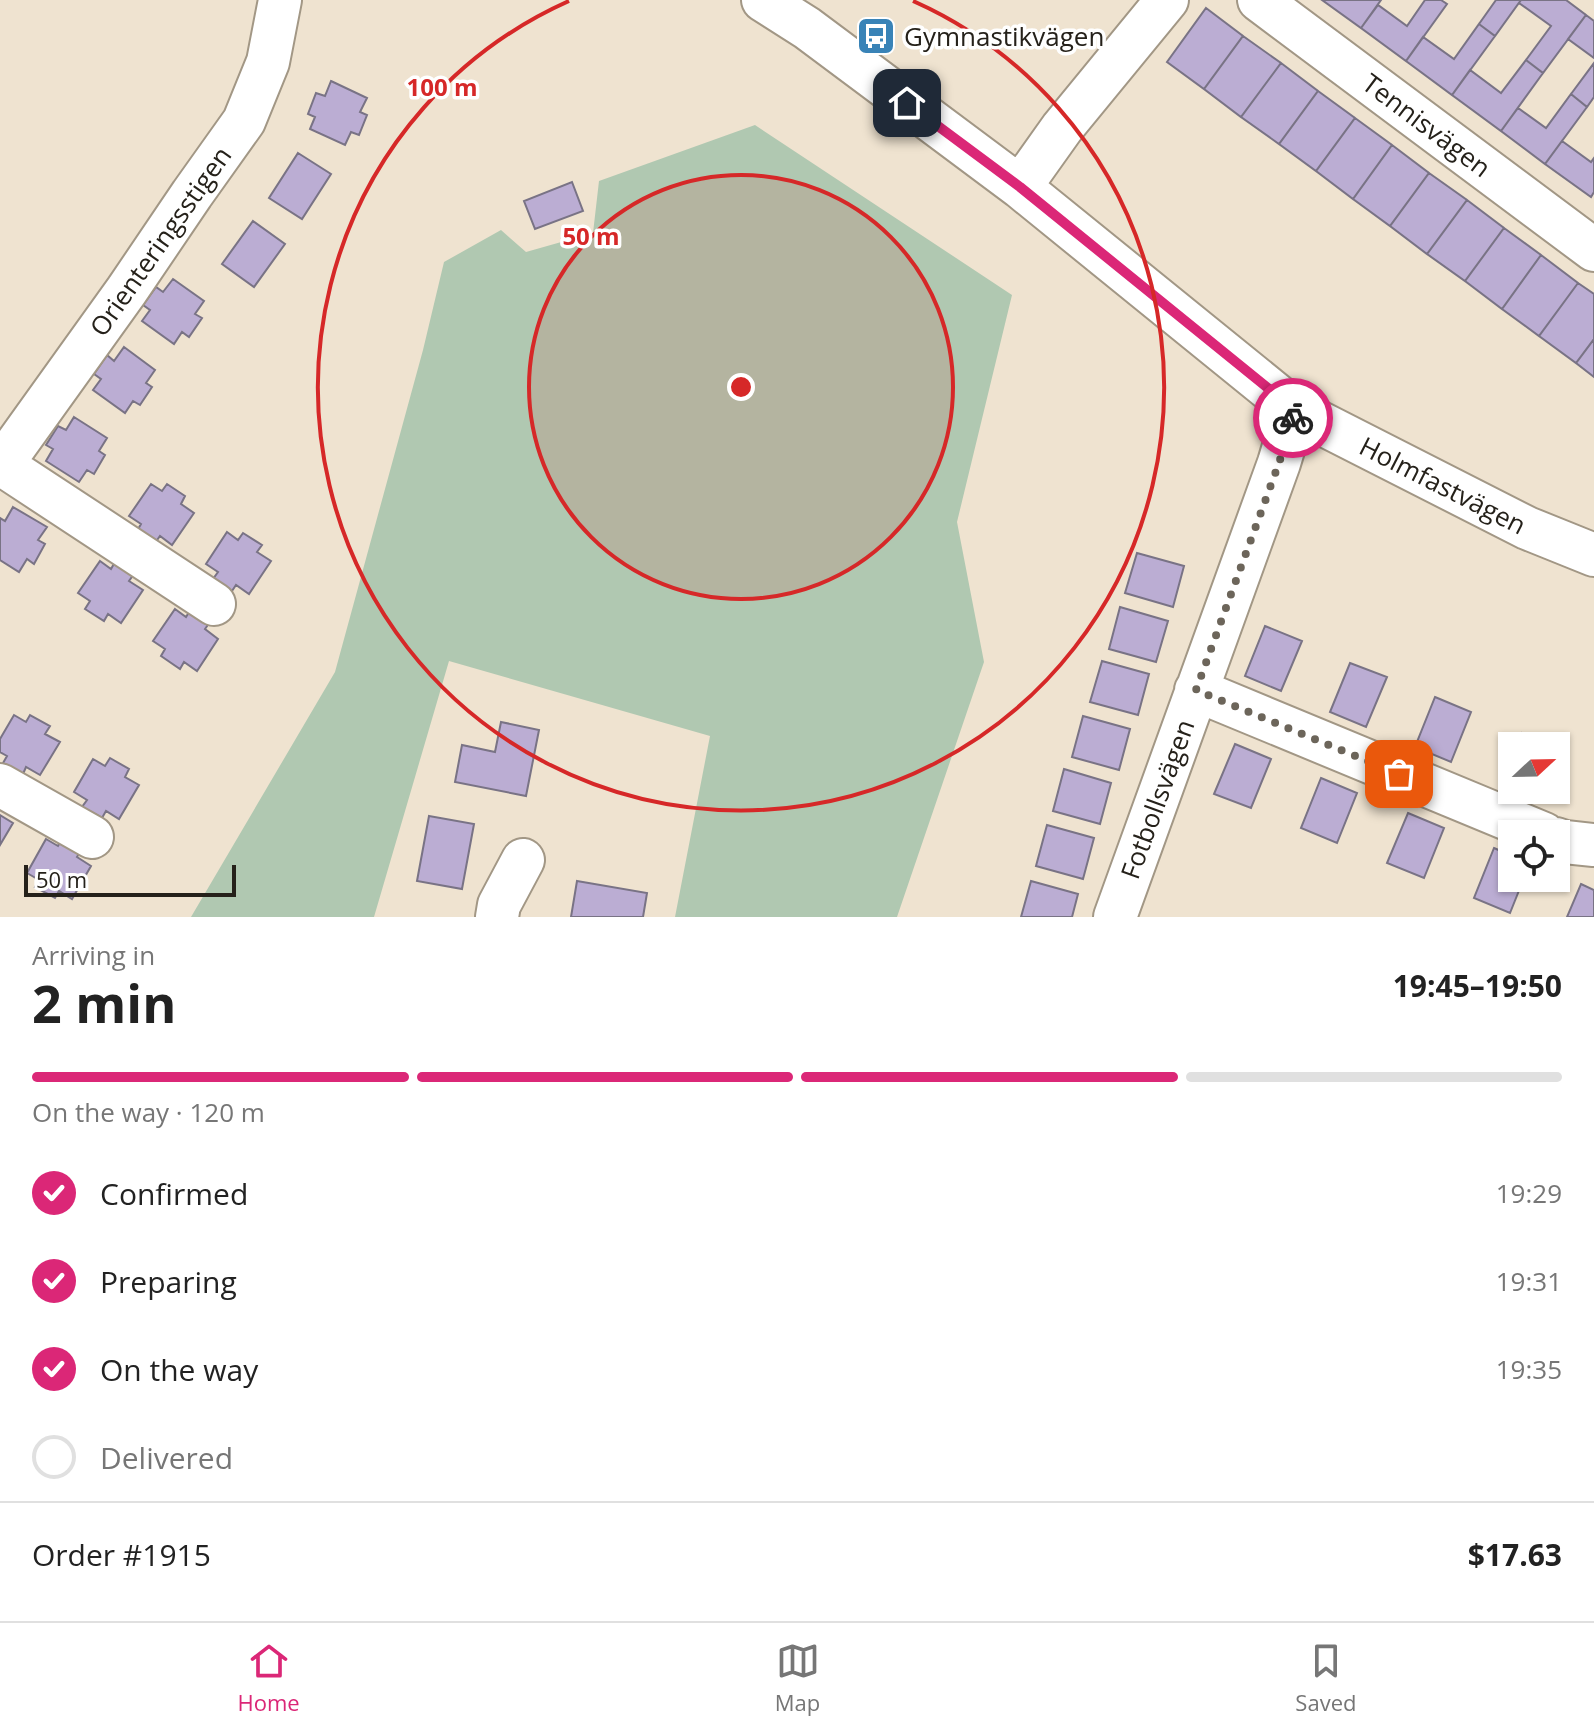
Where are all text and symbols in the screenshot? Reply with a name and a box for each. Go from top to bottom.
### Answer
bus stop icon: Gymnastikvägen [855,15,897,57]
place label: Gymnastikvägen [904,18,1104,54]
street label: Tennisvägen [1356,65,1498,185]
pin [873,69,941,137]
text: 100 m [407,70,477,103]
icon: home [885,81,929,125]
street label: Orienteringsstigen [81,139,239,343]
text: 50 m [562,219,620,252]
centre of rings [727,373,755,401]
courier [1253,378,1333,458]
icon: bike [1271,396,1315,440]
street label: Holmfastvägen [1354,428,1532,542]
street label: Fotbollsvägen [1111,714,1203,884]
north arrow [1498,732,1570,804]
map controls [1498,732,1570,892]
pin [1365,740,1433,808]
icon: bag [1377,752,1421,796]
button: locate [1498,820,1570,892]
scale bar [24,861,236,897]
text: 50 m [36,864,87,894]
text: Arriving in [32,937,155,973]
text: 19:45–19:50 [1393,965,1562,1006]
text: 2 min [32,967,176,1038]
text: On the way · 120 m [32,1094,265,1130]
icon: check [32,1171,76,1215]
text: Confirmed [100,1173,248,1214]
text: 19:29 [1496,1175,1562,1211]
icon: check [32,1259,76,1303]
text: Preparing [100,1261,237,1302]
text: 19:31 [1496,1263,1562,1299]
icon: check [32,1347,76,1391]
text: On the way [100,1349,258,1390]
text: 19:35 [1496,1351,1562,1387]
text: Delivered [100,1437,233,1478]
text: Order #1915 [32,1534,211,1575]
text: $17.63 [1468,1534,1562,1575]
tab: Home [238,1639,300,1717]
tab: Map [775,1639,820,1717]
tab: Saved [1295,1639,1356,1717]

